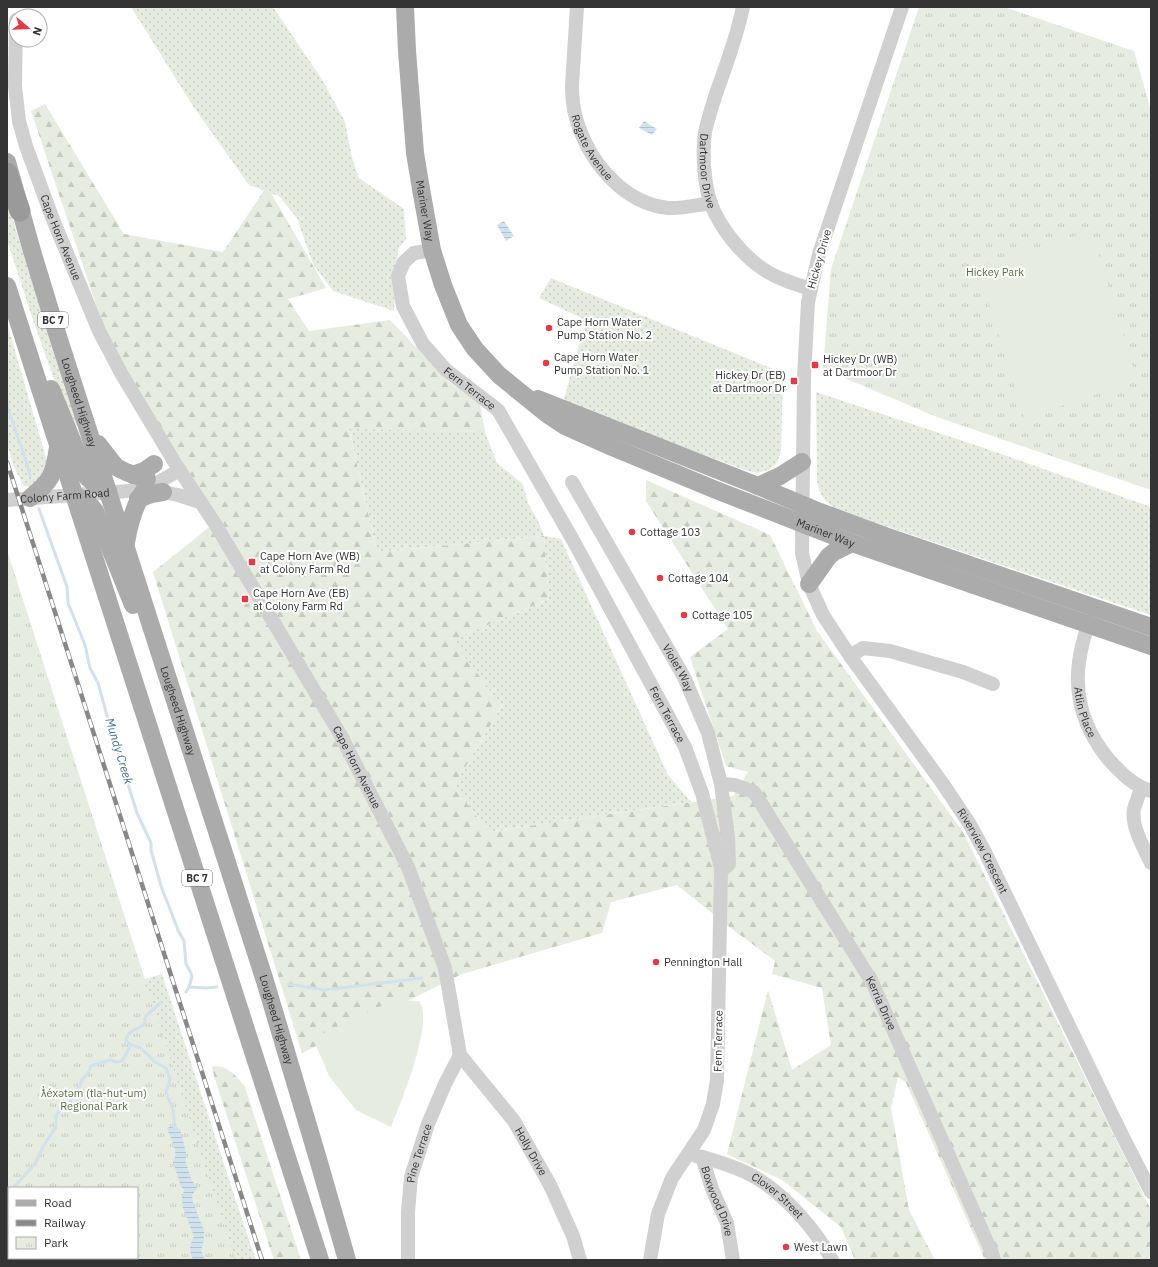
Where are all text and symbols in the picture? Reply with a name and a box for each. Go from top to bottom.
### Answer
north arrow [8,8,48,48]
text: N [30,25,45,37]
street label: Rogate Avenue [568,113,616,183]
street label: Dartmoor Drive [697,133,719,210]
street label: Mariner Way [413,179,437,243]
street label: Cape Horn Avenue [37,193,84,282]
street label: Hickey Drive [804,228,834,290]
park label: Hickey Park [966,265,1024,279]
road number: BC 7 [38,312,68,328]
place label: Cape Horn Water Pump Station No. 2 [557,315,652,342]
marker: Cape Horn Water Pump Station No. 2 [544,323,554,333]
place label: Cape Horn Water Pump Station No. 1 [554,350,650,377]
place label: Hickey Dr (WB) at Dartmoor Dr [823,352,897,379]
street label: Lougheed Highway [58,356,100,449]
marker: Cape Horn Water Pump Station No. 1 [541,358,551,368]
marker: Hickey Dr (WB) at Dartmoor Dr [810,360,820,370]
street label: Fern Terrace [441,364,499,413]
place label: Hickey Dr (EB) at Dartmoor Dr [712,368,786,395]
marker: Hickey Dr (EB) at Dartmoor Dr [789,376,799,386]
street label: Colony Farm Road [20,485,110,506]
street label: Mariner Way [794,515,857,551]
place label: Cottage 103 [640,525,701,539]
marker: Cottage 103 [627,527,637,537]
place label: Cape Horn Ave (WB) at Colony Farm Rd [260,549,360,576]
marker: Cape Horn Ave (WB) at Colony Farm Rd [247,557,257,567]
place label: Cottage 104 [668,571,729,585]
marker: Cottage 104 [655,573,665,583]
place label: Cape Horn Ave (EB) at Colony Farm Rd [253,586,349,613]
marker: Cape Horn Ave (EB) at Colony Farm Rd [240,594,250,604]
place label: Cottage 105 [692,608,753,622]
marker: Cottage 105 [679,610,689,620]
street label: Violet Way [660,641,697,694]
street label: Lougheed Highway [157,664,199,758]
street label: Fern Terrace [646,684,688,745]
street label: Atlin Place [1071,686,1099,740]
water label: Mundy Creek [102,716,137,787]
street label: Cape Horn Avenue [330,723,384,811]
street label: Riverview Crescent [954,806,1011,896]
road number: BC 7 [182,870,212,886]
place label: Pennington Hall [664,955,742,969]
marker: Pennington Hall [651,957,661,967]
street label: Lougheed Highway [256,973,297,1067]
street label: Kerria Drive [863,973,899,1032]
street label: Fern Terrace [710,1010,726,1072]
park label: ƛ̓éxətəm (tla-hut-um) Regional Park [41,1086,147,1113]
street label: Pine Terrace [404,1122,435,1183]
street label: Holly Drive [512,1124,550,1178]
street label: Boxwood Drive [698,1164,736,1237]
street label: Clover Street [749,1170,807,1222]
legend [8,1187,138,1259]
text: Road [44,1195,72,1210]
text: Railway [44,1215,86,1230]
text: Park [44,1235,69,1250]
place label: West Lawn [794,1240,847,1254]
marker: West Lawn [781,1242,791,1252]

